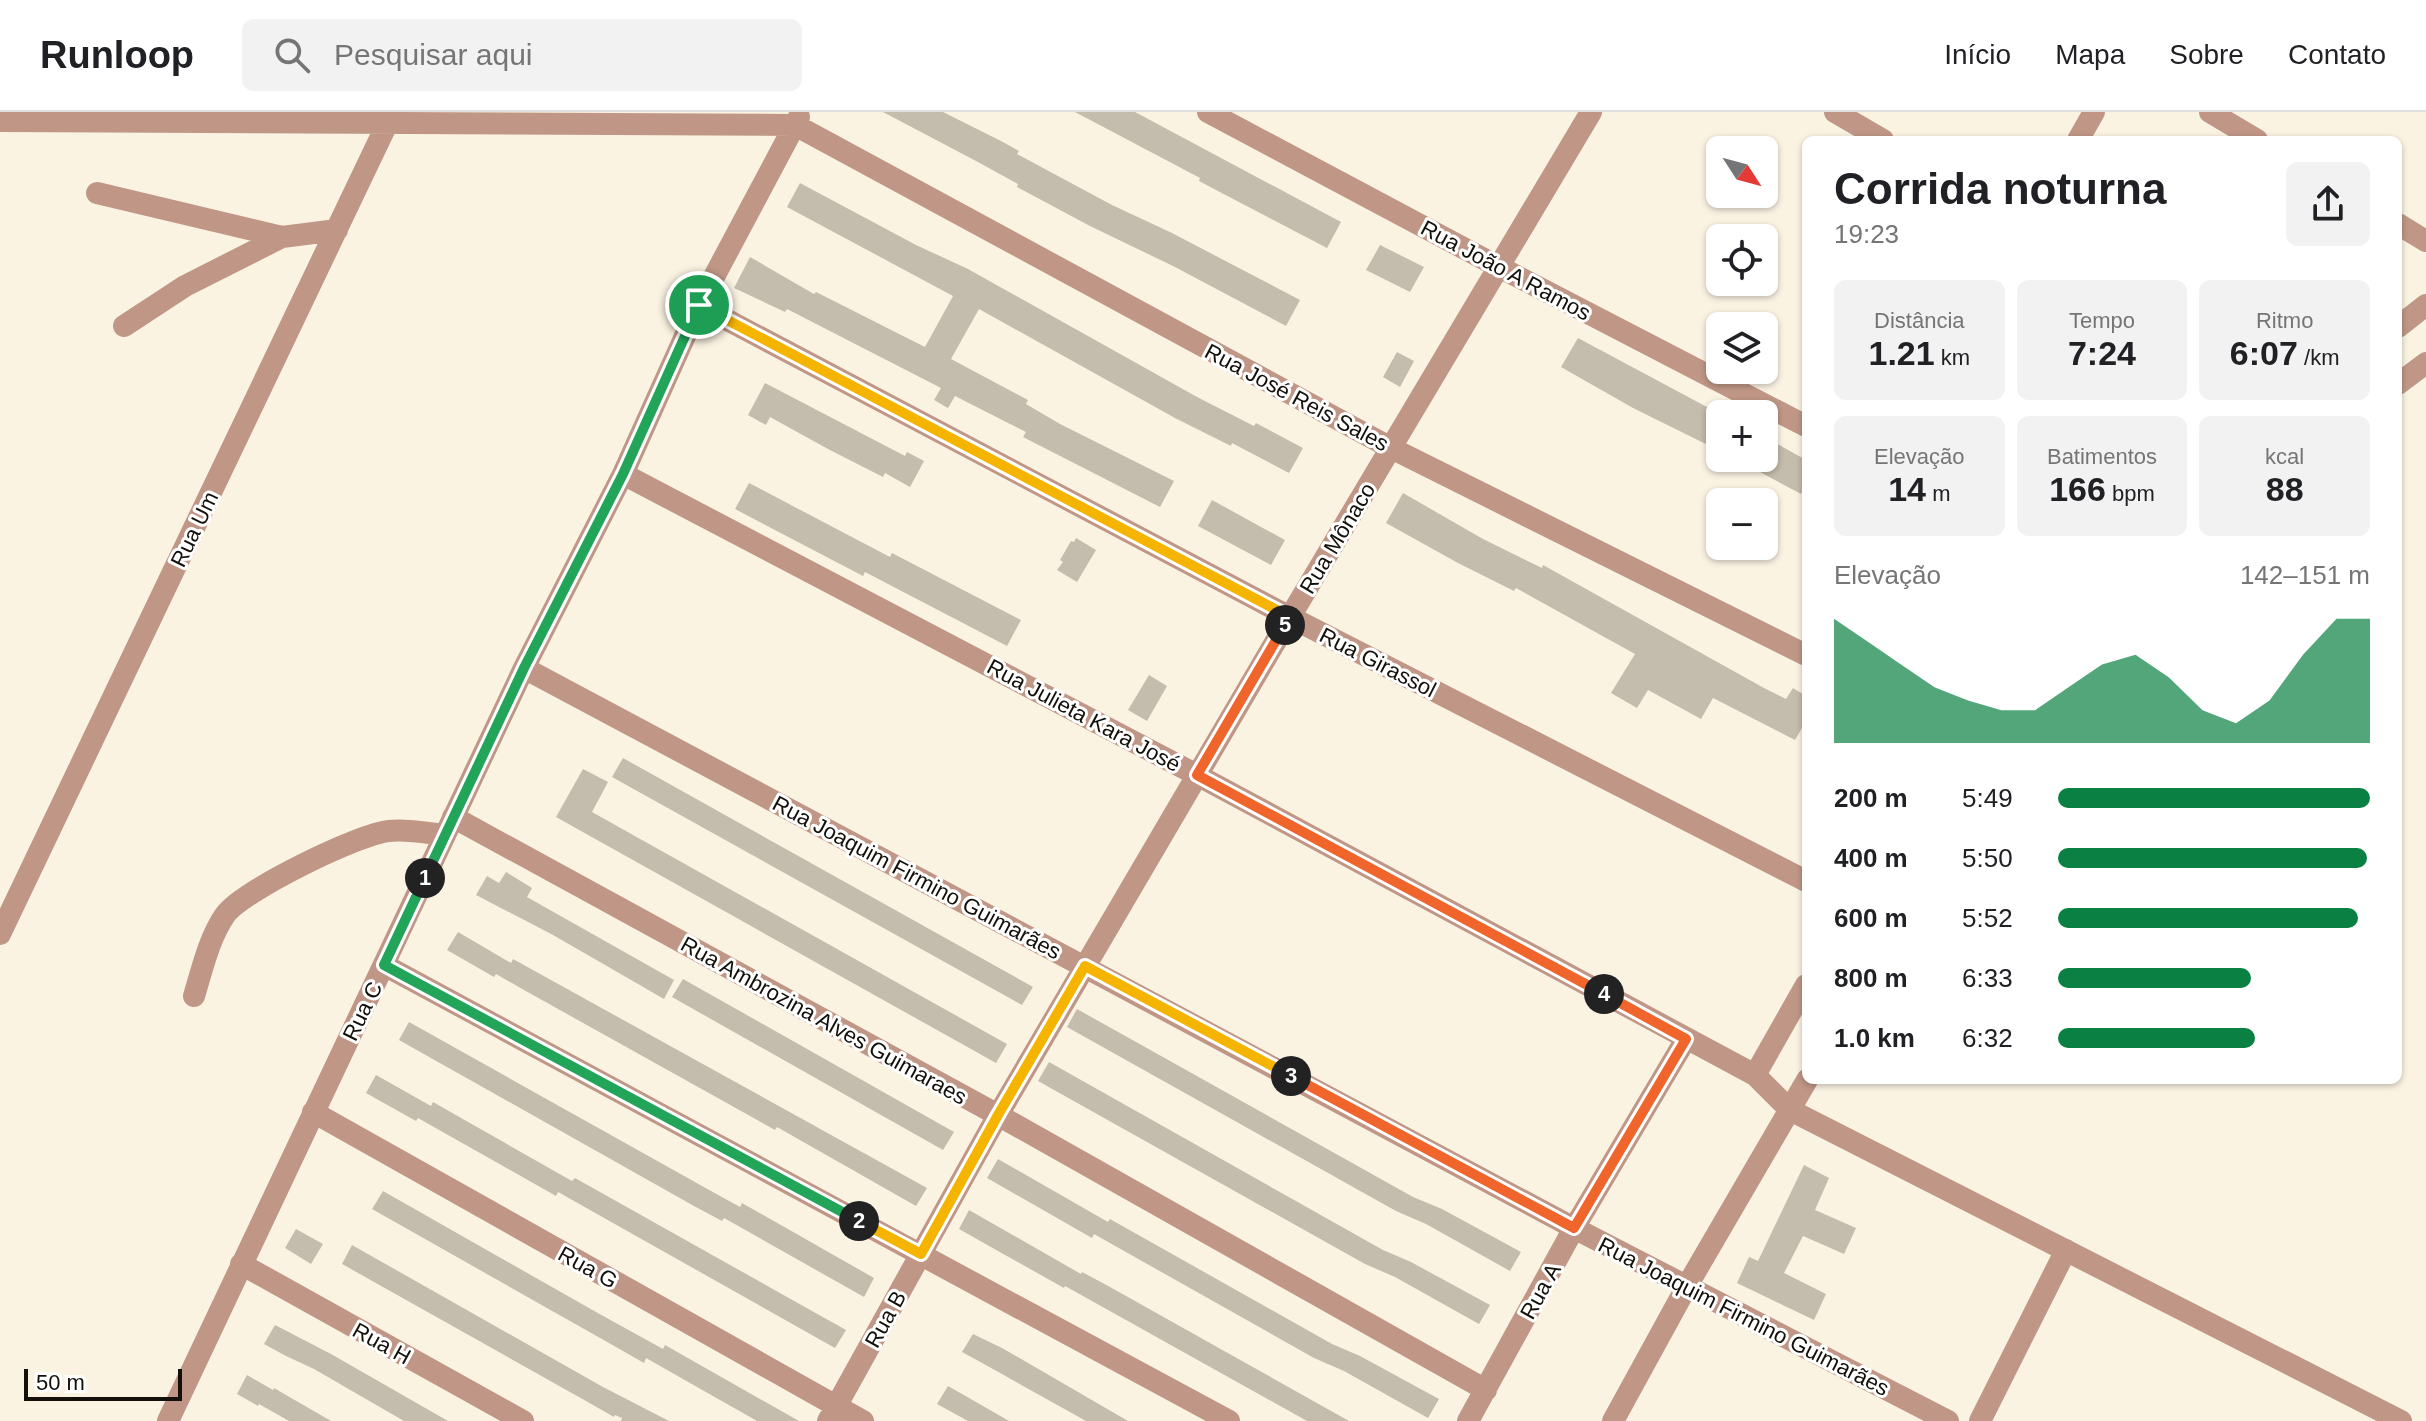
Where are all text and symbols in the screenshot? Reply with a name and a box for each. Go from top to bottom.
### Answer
search box [242,19,802,91]
icon: search [270,33,314,77]
text: Runloop [40,34,194,76]
text: Pesquisar aqui [334,38,533,71]
text: Início [1944,39,2011,70]
text: Mapa [2055,39,2125,70]
text: Sobre [2169,39,2244,70]
text: Contato [2288,39,2386,70]
north arrow [1706,136,1778,208]
map controls [1706,136,1778,560]
button: share [2286,162,2370,246]
text: Corrida noturna [1834,164,2166,213]
street label: Rua João A Ramos [1417,215,1595,326]
text: 19:23 [1834,219,1899,249]
button: locate [1706,224,1778,296]
pin [665,271,733,339]
icon: arrive [677,283,721,327]
text: Distância [1874,308,1965,333]
text: Tempo [2069,308,2135,333]
text: Ritmo [2256,308,2313,333]
button: layers [1706,312,1778,384]
text: 1.21 [1869,334,1935,372]
text: 7:24 [2068,334,2136,372]
text: 6:07 [2230,334,2298,372]
street label: Rua José Reis Sales [1201,338,1393,456]
text: km [1935,345,1970,370]
text: /km [2298,345,2339,370]
button: + [1706,400,1778,472]
text: Elevação [1874,444,1965,469]
text: Batimentos [2047,444,2157,469]
text: kcal [2265,444,2304,469]
text: 14 [1888,470,1926,508]
text: 166 [2049,470,2106,508]
text: 88 [2266,470,2304,508]
street label: Rua Mônaco [1295,478,1380,598]
text: m [1926,481,1950,506]
text: bpm [2106,481,2155,506]
street label: Rua Um [166,487,223,571]
button: − [1706,488,1778,560]
text: Elevação [1834,560,1941,590]
text: 142–151 m [2240,560,2370,590]
pin: 5 [1265,605,1305,645]
text: 5 [1279,612,1291,637]
street label: Rua Girassol [1315,622,1440,702]
street label: Rua Julieta Kara José [983,654,1185,777]
text: 200 m [1834,783,1908,813]
text: 5:49 [1962,783,2013,813]
street label: Rua Joaquim Firmino Guimarães [768,791,1065,964]
text: 400 m [1834,843,1908,873]
text: 5:50 [1962,843,2013,873]
pin: 1 [405,858,445,898]
text: 1 [419,865,431,890]
text: 600 m [1834,903,1908,933]
text: 5:52 [1962,903,2013,933]
street label: Rua Ambrozina Alves Guimaraes [677,931,971,1110]
text: 800 m [1834,963,1908,993]
text: 6:33 [1962,963,2013,993]
pin: 4 [1584,974,1624,1014]
street label: Rua C [338,978,387,1045]
text: 4 [1598,981,1610,1006]
text: 1.0 km [1834,1023,1915,1053]
text: 6:32 [1962,1023,2013,1053]
pin: 3 [1271,1056,1311,1096]
text: 3 [1285,1063,1297,1088]
pin: 2 [839,1201,879,1241]
text: 2 [853,1208,865,1233]
street label: Rua Joaquim Firmino Guimarães [1594,1232,1893,1401]
street label: Rua G [554,1241,622,1294]
street label: Rua A [1515,1259,1566,1324]
street label: Rua B [860,1286,911,1352]
street label: Rua H [348,1317,415,1369]
scale bar [24,1365,182,1401]
text: 50 m [36,1370,85,1395]

